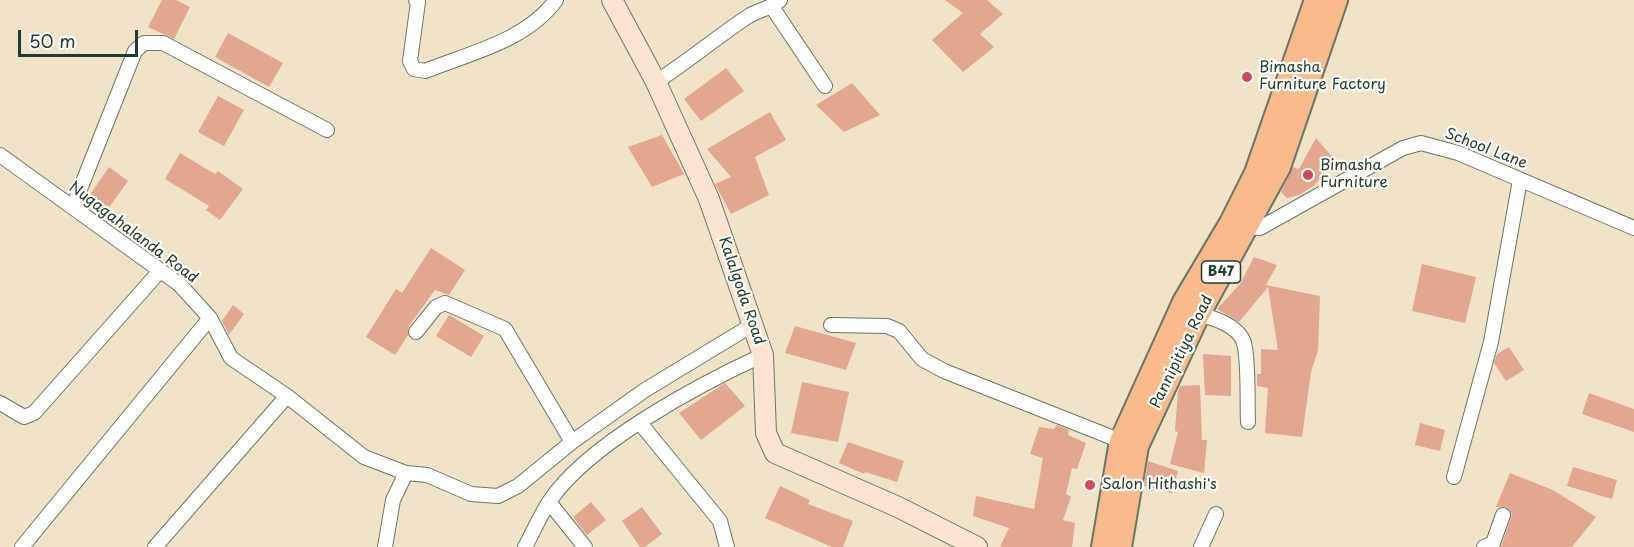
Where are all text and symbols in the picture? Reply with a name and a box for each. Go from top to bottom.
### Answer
scale bar [21,18,141,56]
text: 50 m [29,27,76,54]
place label: Bimasha Furniture Factory [1259,59,1386,94]
marker: Bimasha Furniture Factory [1240,70,1254,84]
street label: School Lane [1442,125,1530,173]
place label: Bimasha Furniture [1320,157,1388,192]
marker: Bimasha Furniture [1301,168,1315,182]
street label: Nugagahalanda Road [65,179,201,287]
street label: Kalalgoda Road [714,235,768,347]
road number: B47 [1202,261,1240,283]
street label: Pannipitiya Road [1147,293,1217,411]
place label: Salon Hithashi's [1102,476,1217,494]
marker: Salon Hithashi's [1083,478,1097,492]

